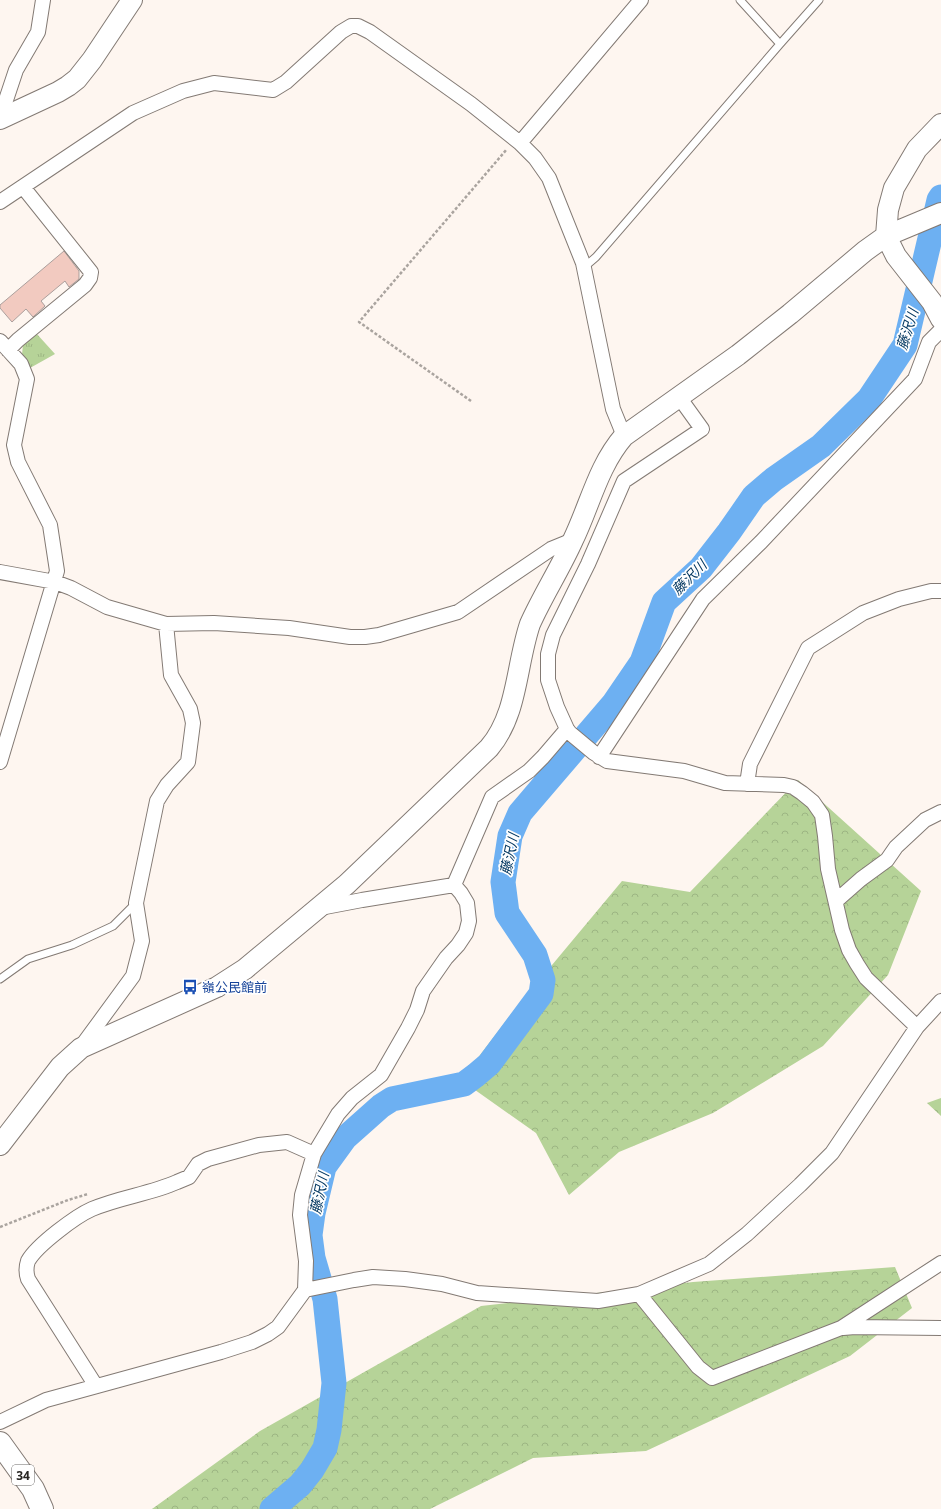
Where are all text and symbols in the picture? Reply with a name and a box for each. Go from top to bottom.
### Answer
water label: 藤沢川 [892,304,923,352]
water label: 藤沢川 [667,554,712,599]
water label: 藤沢川 [495,830,523,877]
bus stop icon: 嶺公民館前 [181,978,199,996]
place label: 嶺公民館前 [202,978,267,996]
water label: 藤沢川 [305,1169,333,1216]
road number: 34 [12,1465,34,1485]

